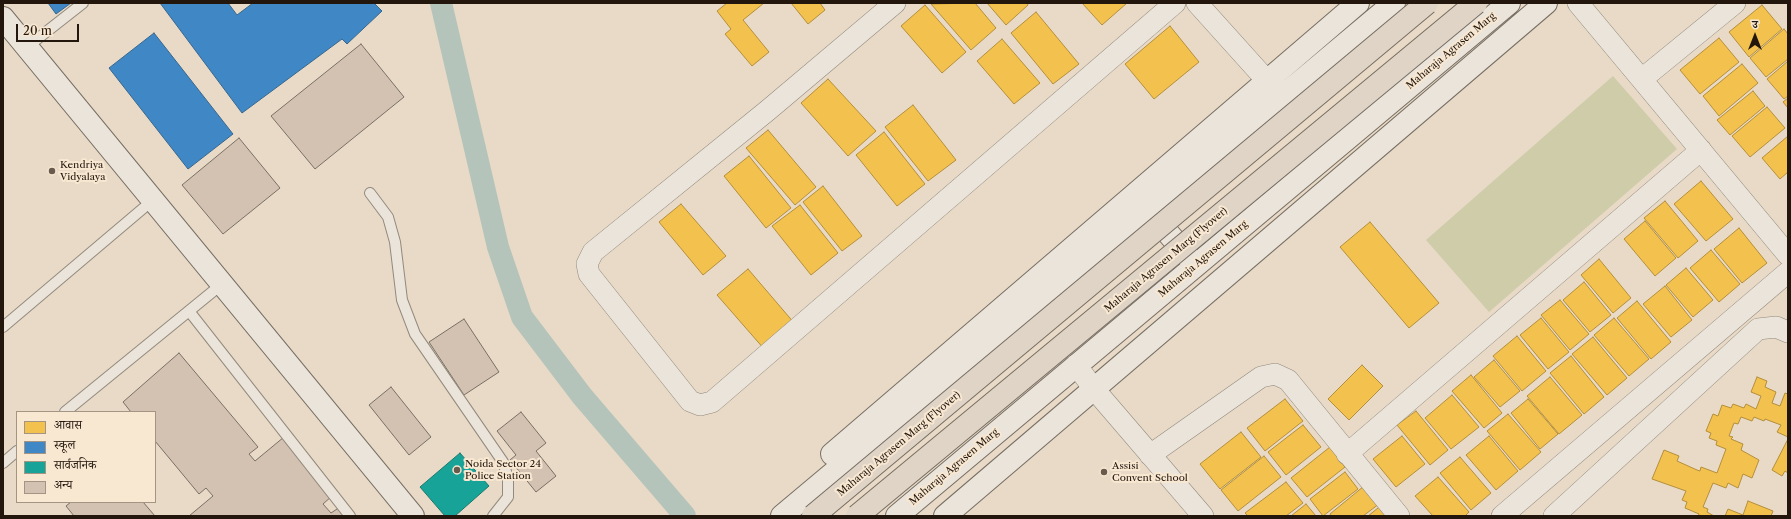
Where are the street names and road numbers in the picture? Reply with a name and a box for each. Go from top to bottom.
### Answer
street label: Maharaja Agrasen Marg [1404,10,1498,92]
street label: Maharaja Agrasen Marg (Flyover) [1102,205,1230,315]
street label: Maharaja Agrasen Marg [1156,218,1250,300]
street label: Maharaja Agrasen Marg (Flyover) [835,389,963,499]
street label: Maharaja Agrasen Marg [907,426,1001,508]

